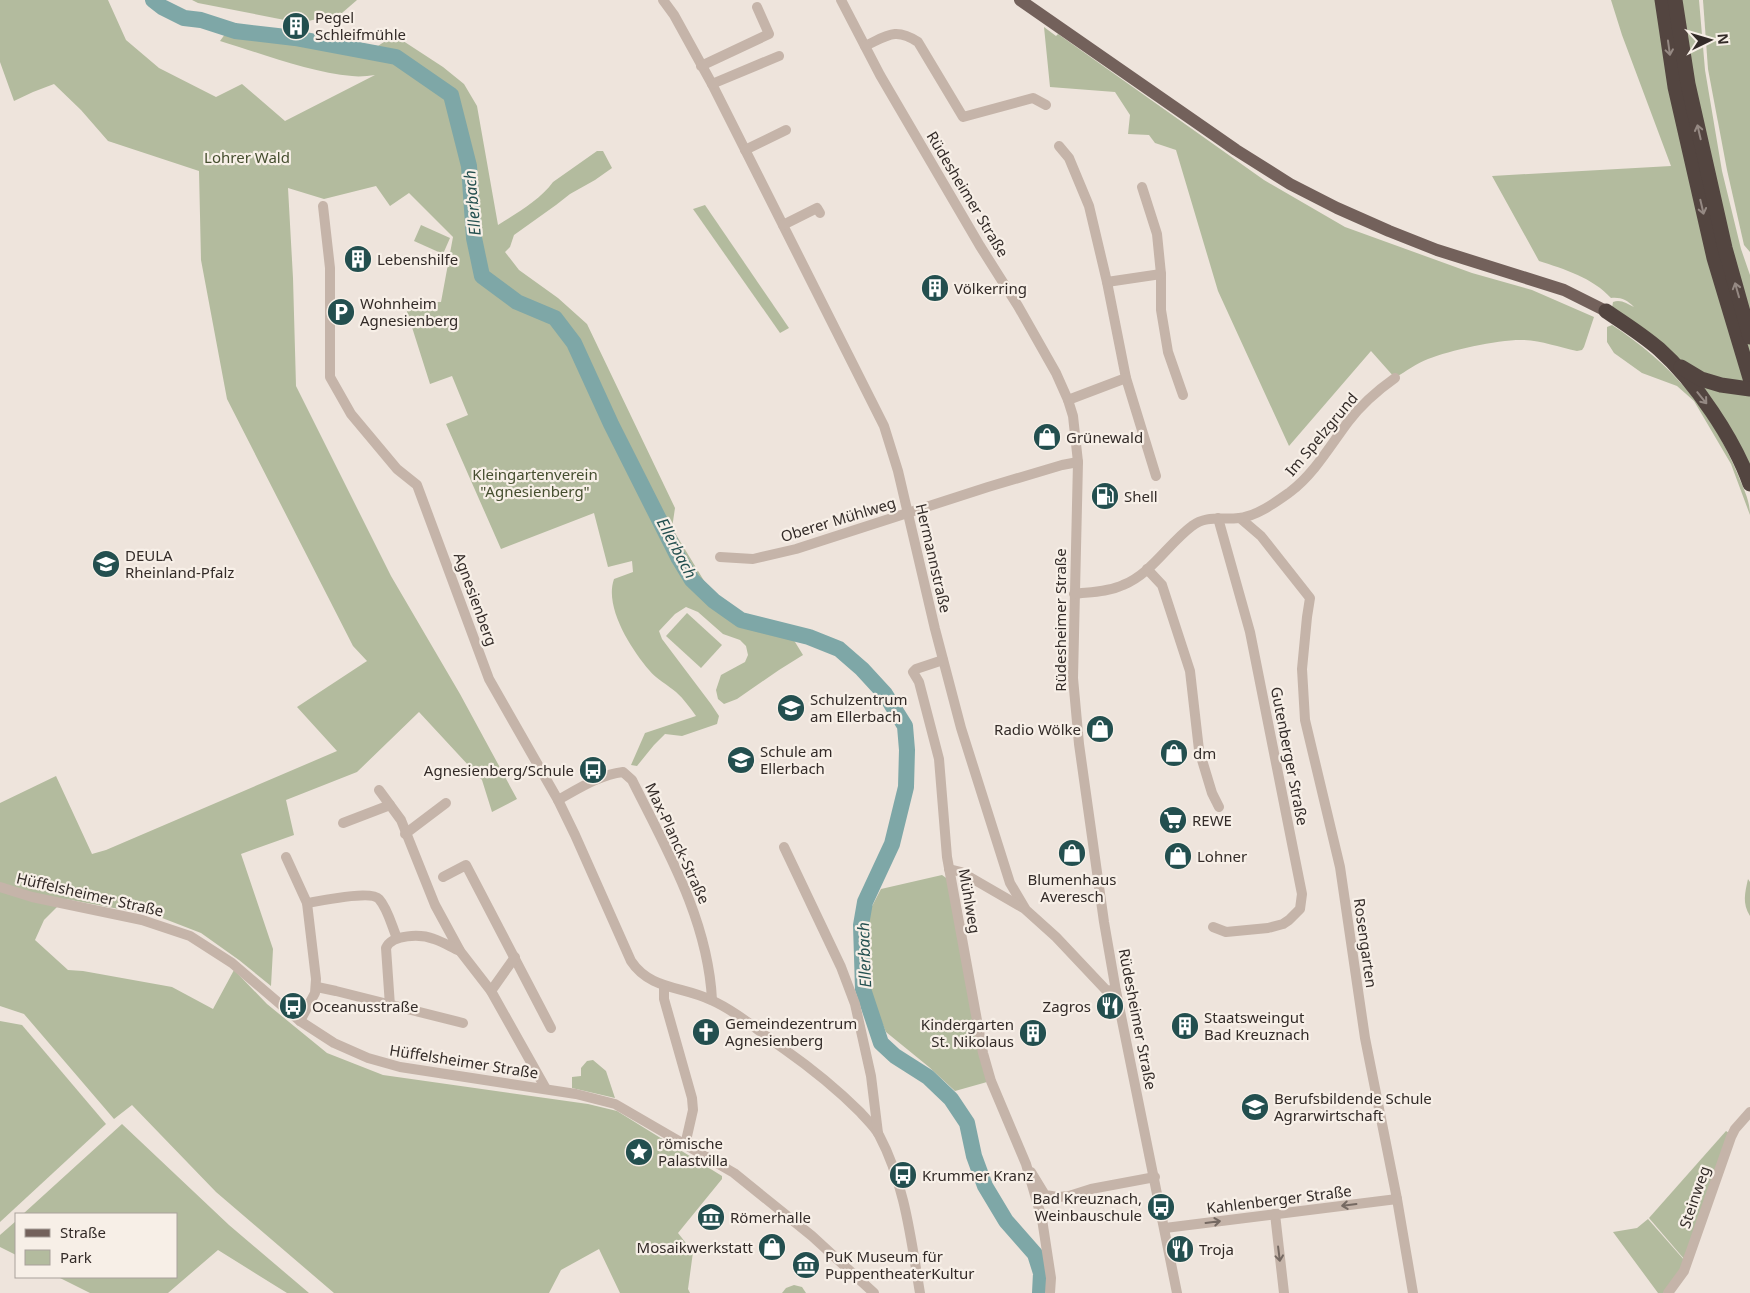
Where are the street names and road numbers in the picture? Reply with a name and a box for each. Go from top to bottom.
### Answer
street label: Rüdesheimer Straße [922,127,1014,261]
street label: Im Spelzgrund [1280,388,1362,480]
street label: Oberer Mühlweg [778,492,898,546]
street label: Hermannstraße [912,501,956,615]
street label: Rüdesheimer Straße [1050,548,1070,692]
street label: Agnesienberg [450,549,502,649]
street label: Gutenberger Straße [1267,685,1313,827]
street label: Max-Planck-Straße [641,779,715,907]
street label: Hüffelsheimer Straße [15,867,165,921]
street label: Mühlweg [954,867,986,935]
street label: Rosengarten [1350,897,1382,989]
street label: Rüdesheimer Straße [1114,947,1162,1091]
street label: Hüffelsheimer Straße [388,1039,540,1083]
street label: Steinweg [1674,1163,1714,1231]
street label: Kahlenberger Straße [1205,1180,1353,1218]

